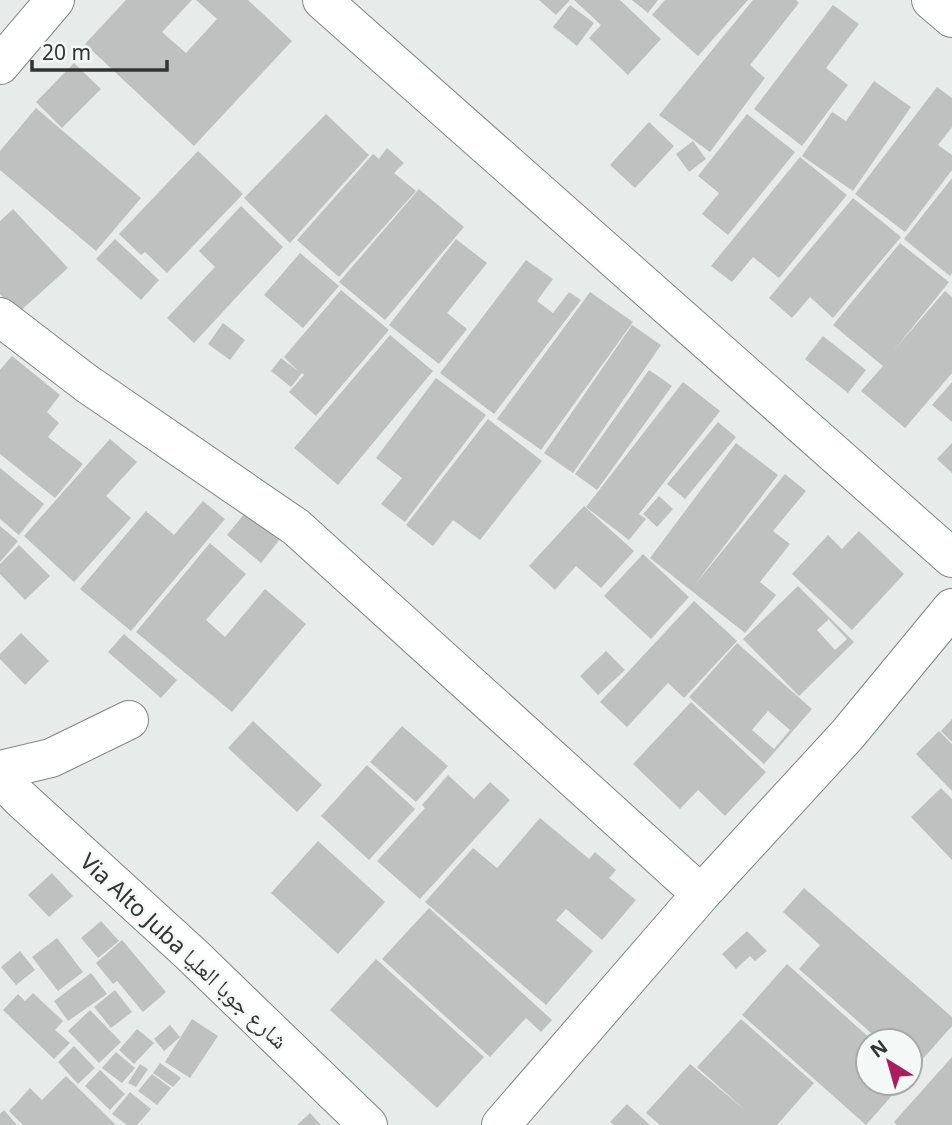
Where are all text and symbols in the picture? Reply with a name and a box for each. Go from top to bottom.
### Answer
scale bar [32,28,166,72]
text: 20 m [42,38,91,66]
street label: Via Alto Juba شارع جوبا العليا [74,845,296,1055]
north arrow [854,1027,924,1097]
text: N [865,1033,893,1063]

